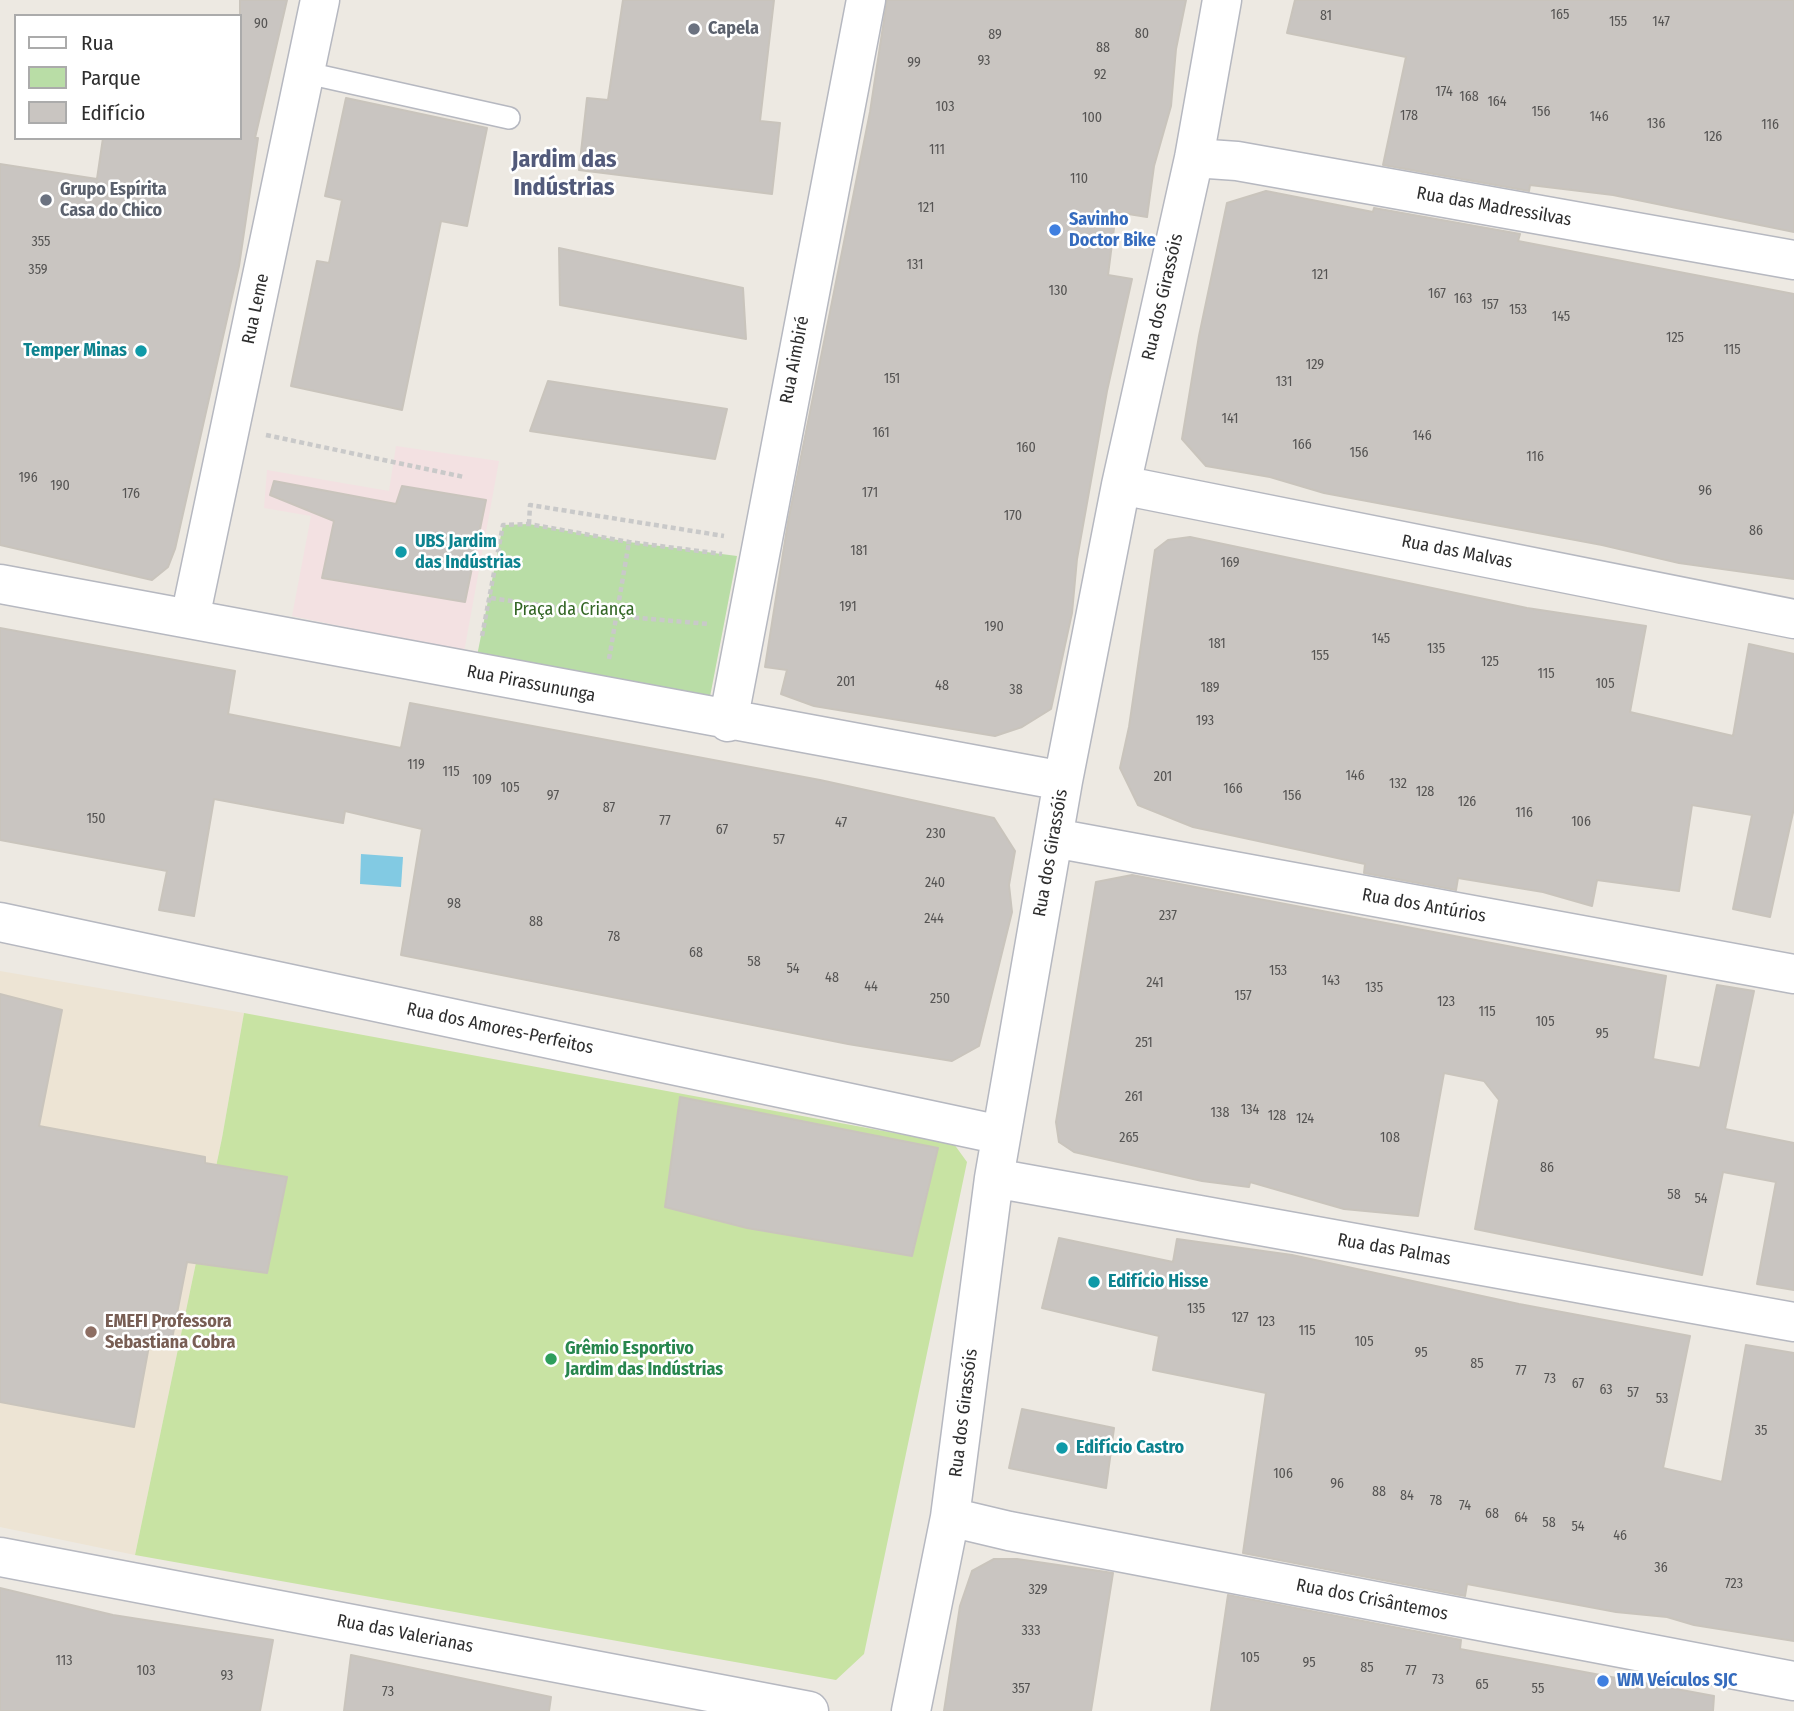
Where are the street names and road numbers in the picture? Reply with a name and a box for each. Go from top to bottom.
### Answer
street label: Rua das Madressilvas [1415,183,1573,231]
street label: Rua dos Girassóis [1138,232,1188,362]
street label: Rua Leme [238,272,274,346]
street label: Rua Aimbiré [776,314,814,406]
street label: Rua das Malvas [1400,531,1514,573]
street label: Rua Pirassununga [465,661,597,707]
street label: Rua dos Girassóis [1029,787,1073,919]
street label: Rua dos Antúrios [1360,884,1488,928]
street label: Rua dos Amores-Perfeitos [405,999,595,1059]
street label: Rua das Palmas [1336,1229,1452,1271]
street label: Rua dos Girassóis [945,1347,983,1479]
street label: Rua dos Crisântemos [1294,1575,1450,1625]
street label: Rua das Valerianas [335,1610,475,1658]

